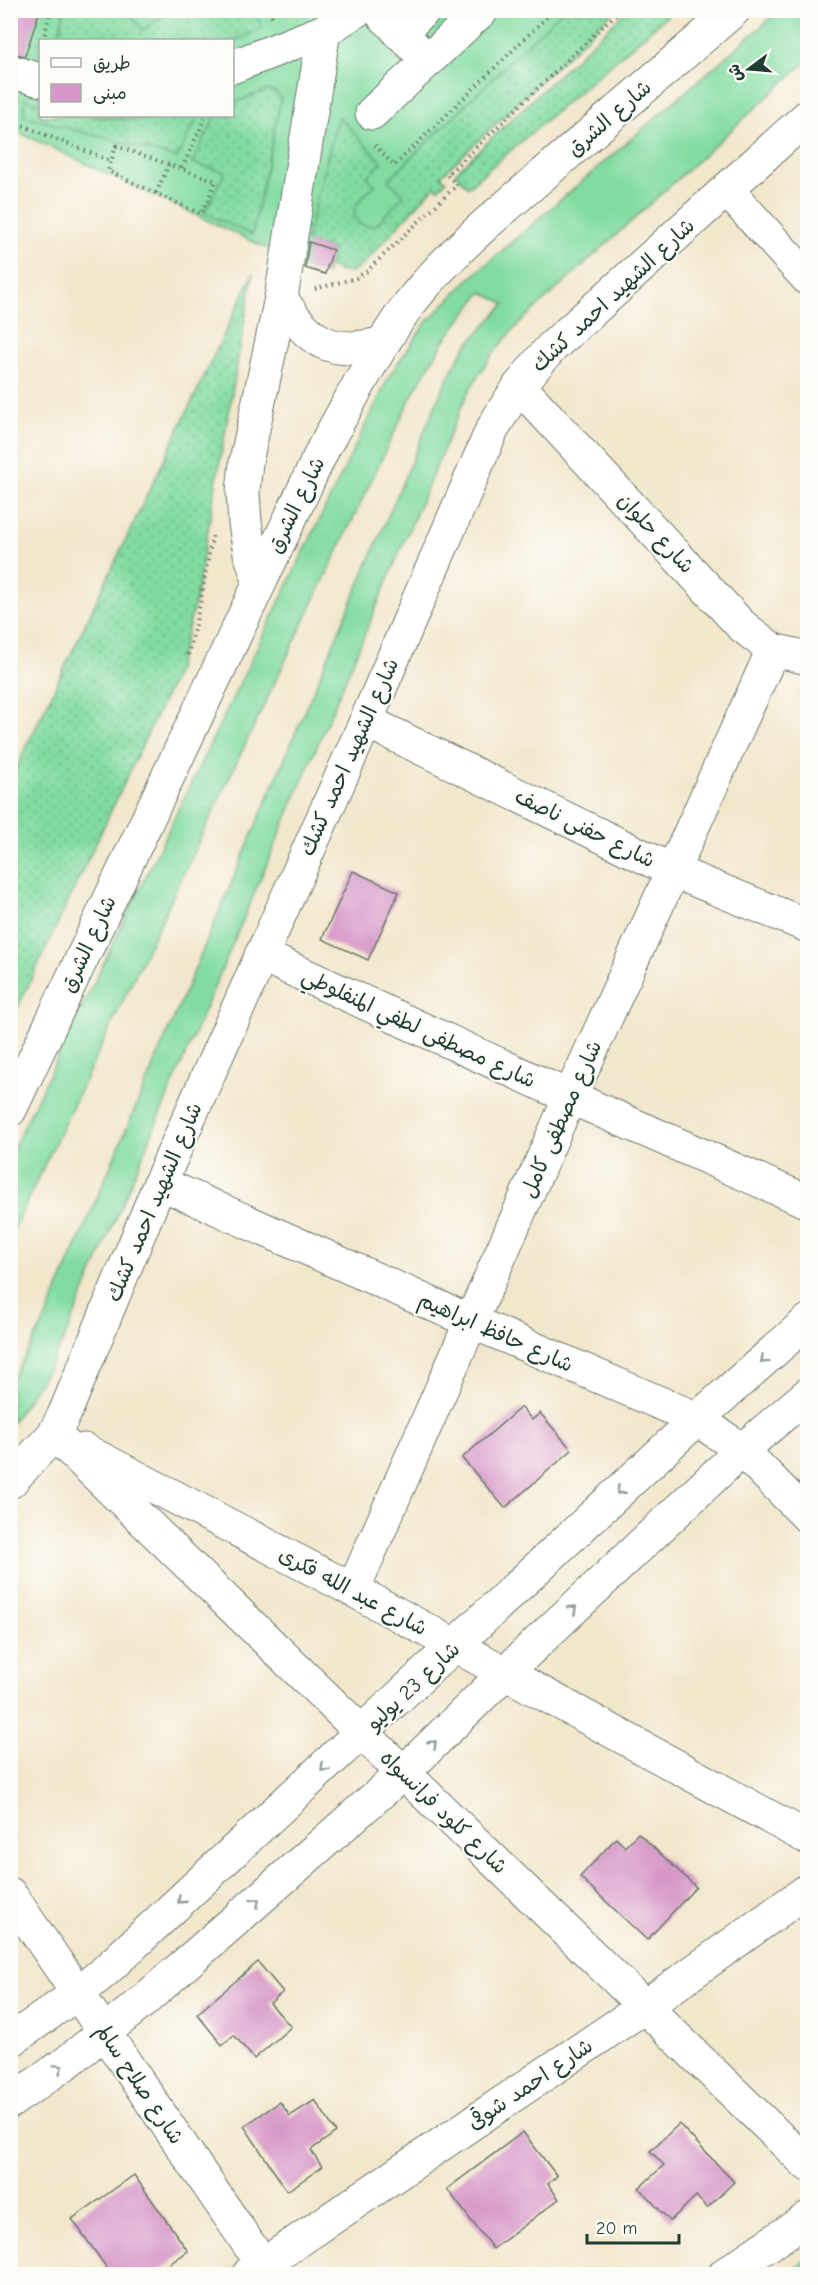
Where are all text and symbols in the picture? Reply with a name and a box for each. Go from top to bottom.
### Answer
legend [39,39,234,117]
north arrow [719,39,779,99]
text: طريق [93,53,131,74]
text: ش [724,62,747,84]
street label: شارع الشرق [562,75,658,163]
text: مبنى [93,83,127,104]
street label: شارع الشهيد احمد كشك [527,213,701,379]
street label: شارع الشرق [262,453,332,558]
street label: شارع حلوان [611,488,699,580]
street label: شارع الشهيد احمد كشك [295,654,406,861]
street label: شارع حفنى ناصف [510,784,659,875]
street label: شارع الشرق [55,892,124,997]
street label: شارع مصطفى لطفي المنفلوطي [295,963,540,1099]
street label: شارع مصطفى كامل [516,1037,609,1203]
street label: شارع الشهيد احمد كشك [101,1099,210,1306]
street label: شارع حافظ ابراهيم [413,1287,577,1380]
one-way arrow [760,1353,771,1364]
one-way arrow [616,1484,627,1495]
street label: شارع عبد الله فكرى [273,1542,431,1643]
one-way arrow [566,1606,577,1617]
street label: شارع 23 يوليو [361,1637,467,1738]
one-way arrow [425,1741,436,1752]
street label: شارع كلود فرانسواه [373,1745,512,1881]
one-way arrow [321,1761,331,1772]
one-way arrow [177,1893,188,1904]
one-way arrow [249,1898,260,1909]
street label: شارع صلاح سالم [88,2019,189,2151]
street label: شارع احمد شوقى [462,2033,599,2137]
one-way arrow [52,2064,63,2075]
scale bar [587,2207,678,2245]
text: 20 m [596,2218,637,2239]

